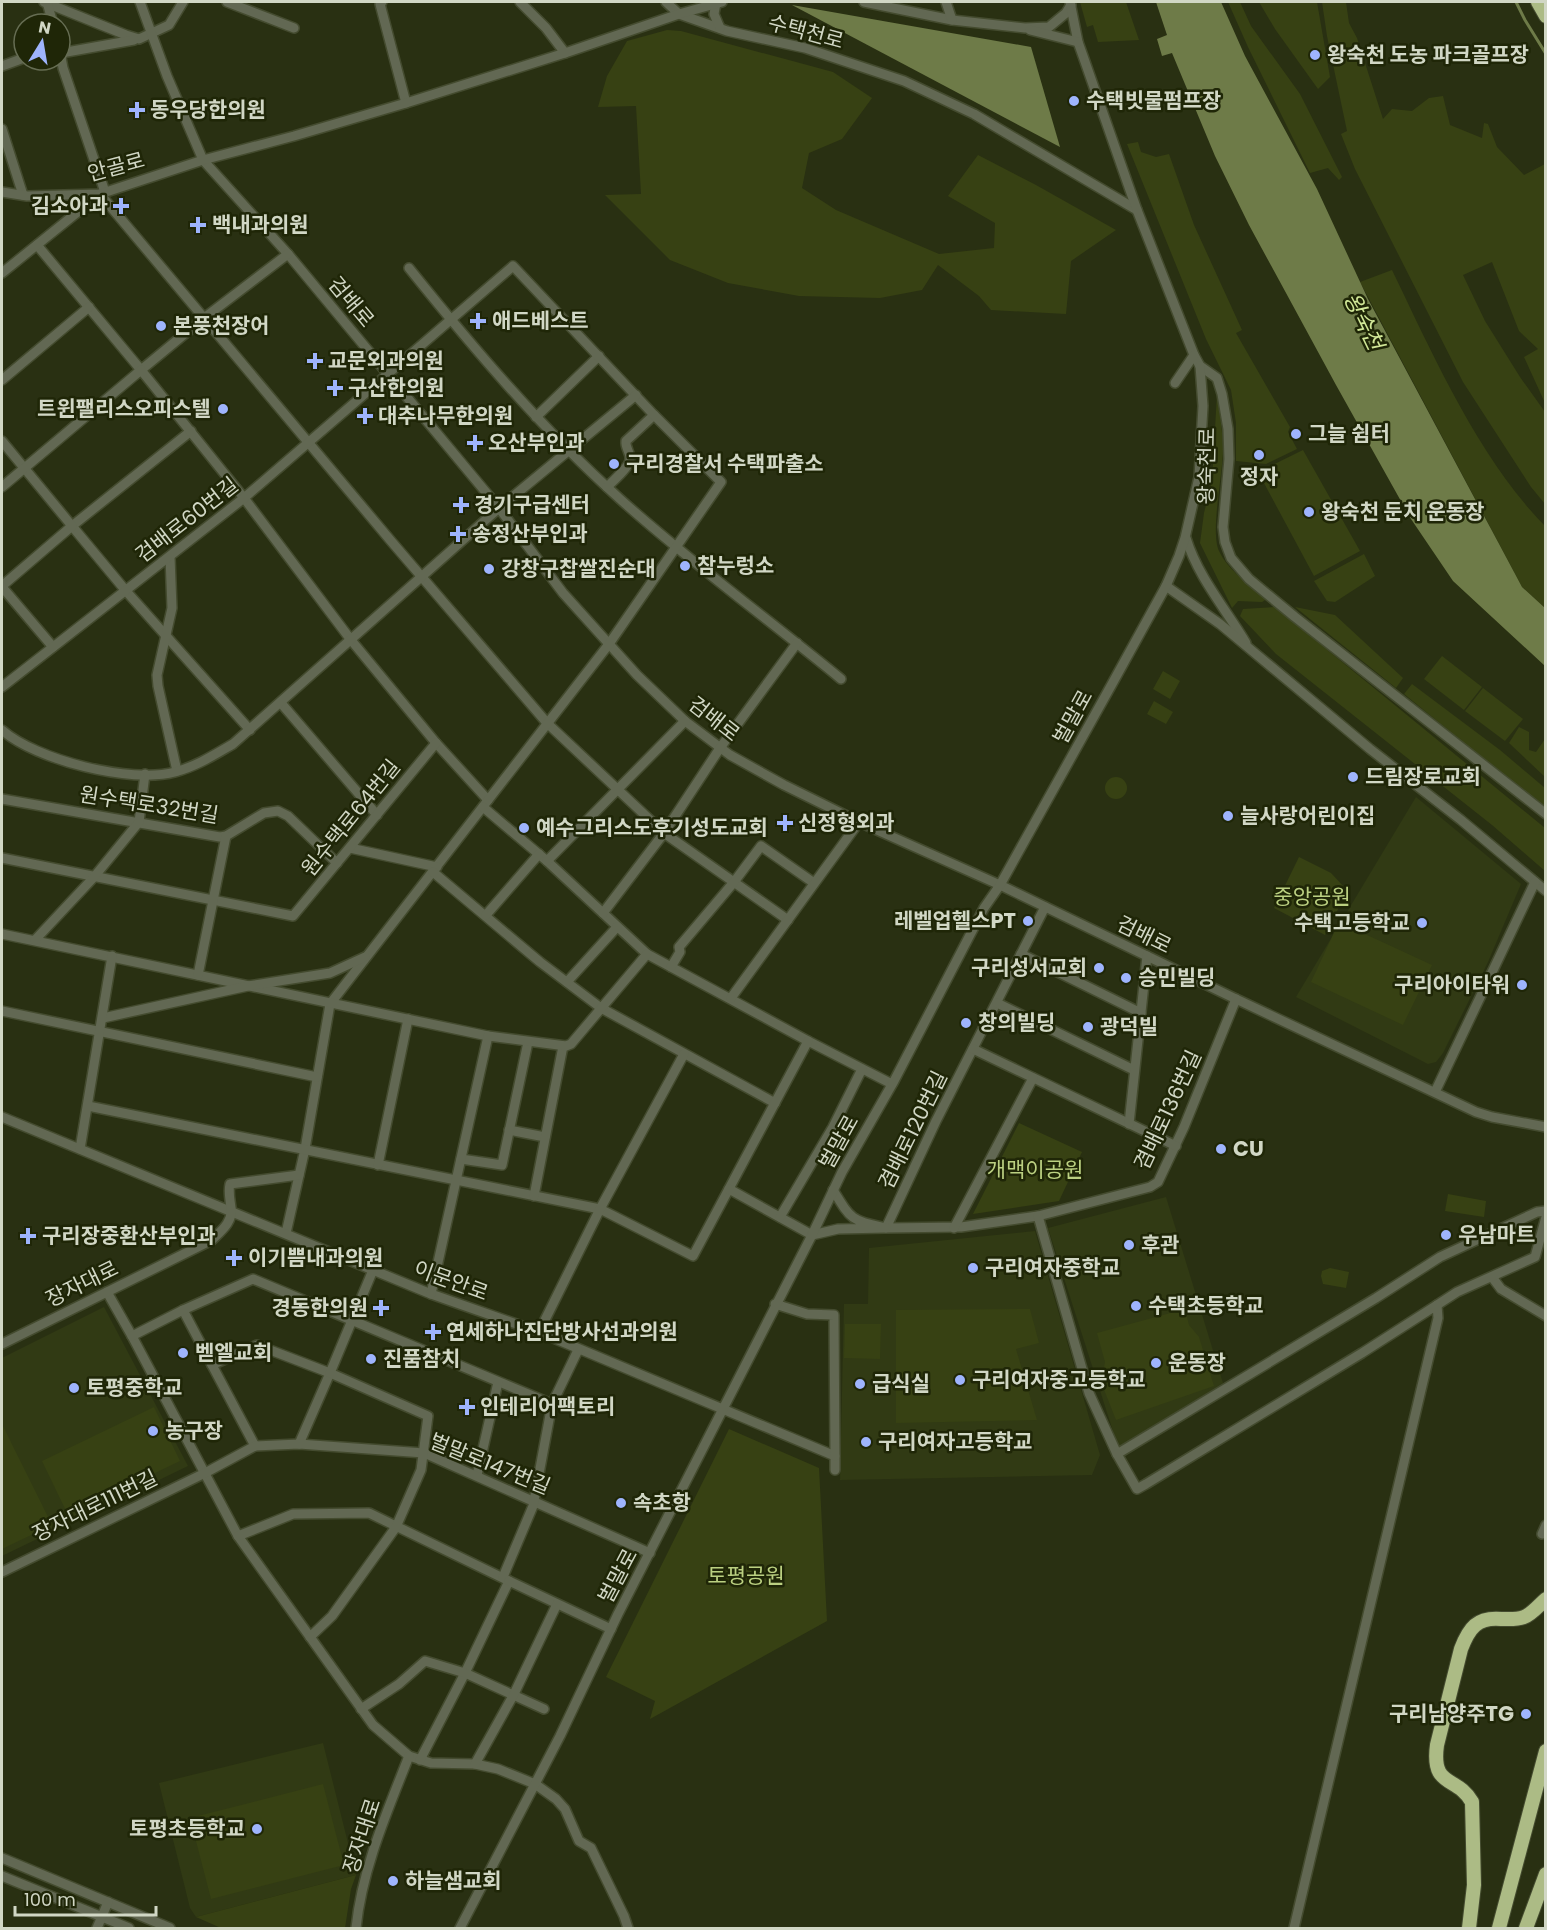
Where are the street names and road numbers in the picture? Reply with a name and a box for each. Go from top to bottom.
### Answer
street label: 수택천로 [765,8,847,56]
street label: 안골로 [84,145,148,188]
street label: 검배로 [322,270,381,333]
street label: 왕숙천로 [1191,427,1222,505]
street label: 검배로60번길 [129,470,244,569]
street label: 벌말로 [1046,684,1099,749]
street label: 검배로 [683,689,746,748]
street label: 원수택로64번길 [295,753,407,882]
street label: 원수택로32번길 [77,779,221,830]
street label: 검배로 [1112,909,1177,960]
street label: 겸배로136번길 [1127,1045,1208,1174]
street label: 겸배로120번길 [871,1066,954,1194]
street label: 벌말로 [812,1109,865,1174]
street label: 장자대로 [41,1254,123,1314]
street label: 이문안로 [410,1254,492,1307]
street label: 벌말로147번길 [425,1426,555,1501]
street label: 장자대로111번길 [27,1463,162,1548]
street label: 벌말로 [591,1543,644,1608]
street label: 장자대로 [336,1795,387,1877]

